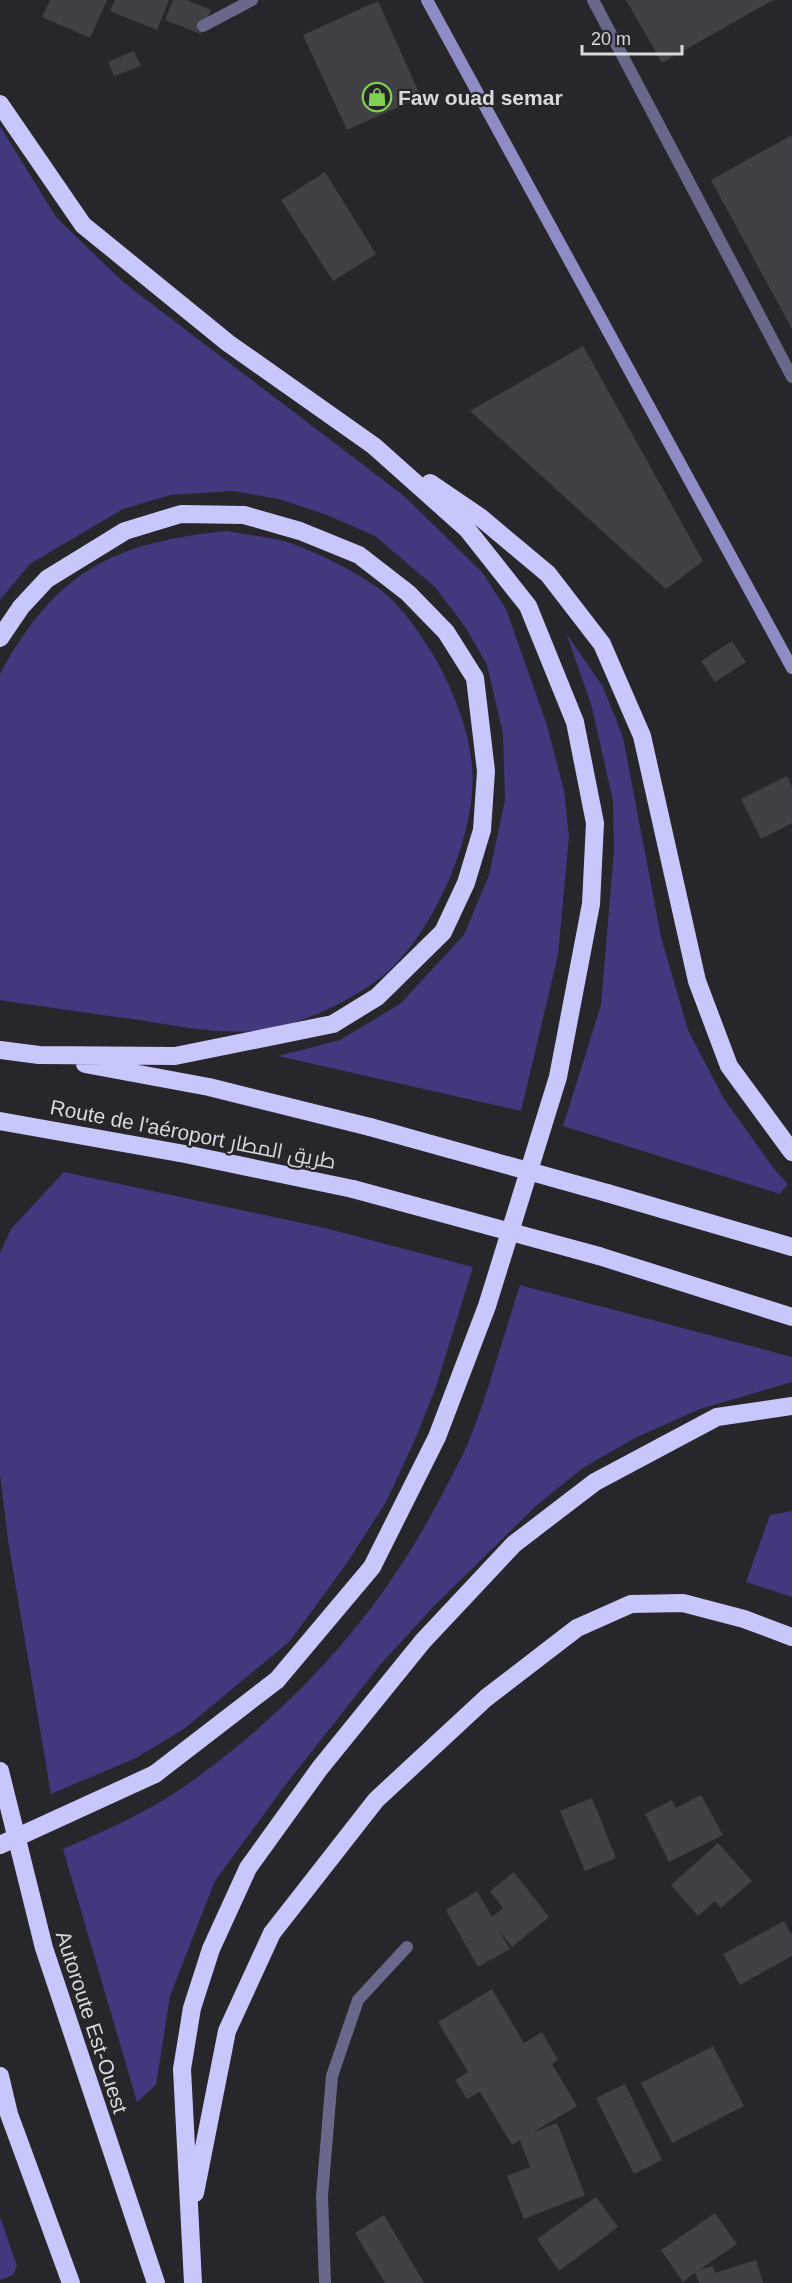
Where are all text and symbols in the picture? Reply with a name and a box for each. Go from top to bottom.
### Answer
scale bar [582,18,682,56]
text: 20 m [591,29,631,49]
shop icon: Faw ouad semar [361,81,393,113]
place label: Faw ouad semar [398,86,563,109]
street label: Route de l'aéroport طريق المطار [48,1095,338,1175]
street label: Autoroute Est-Ouest [52,1928,132,2116]

